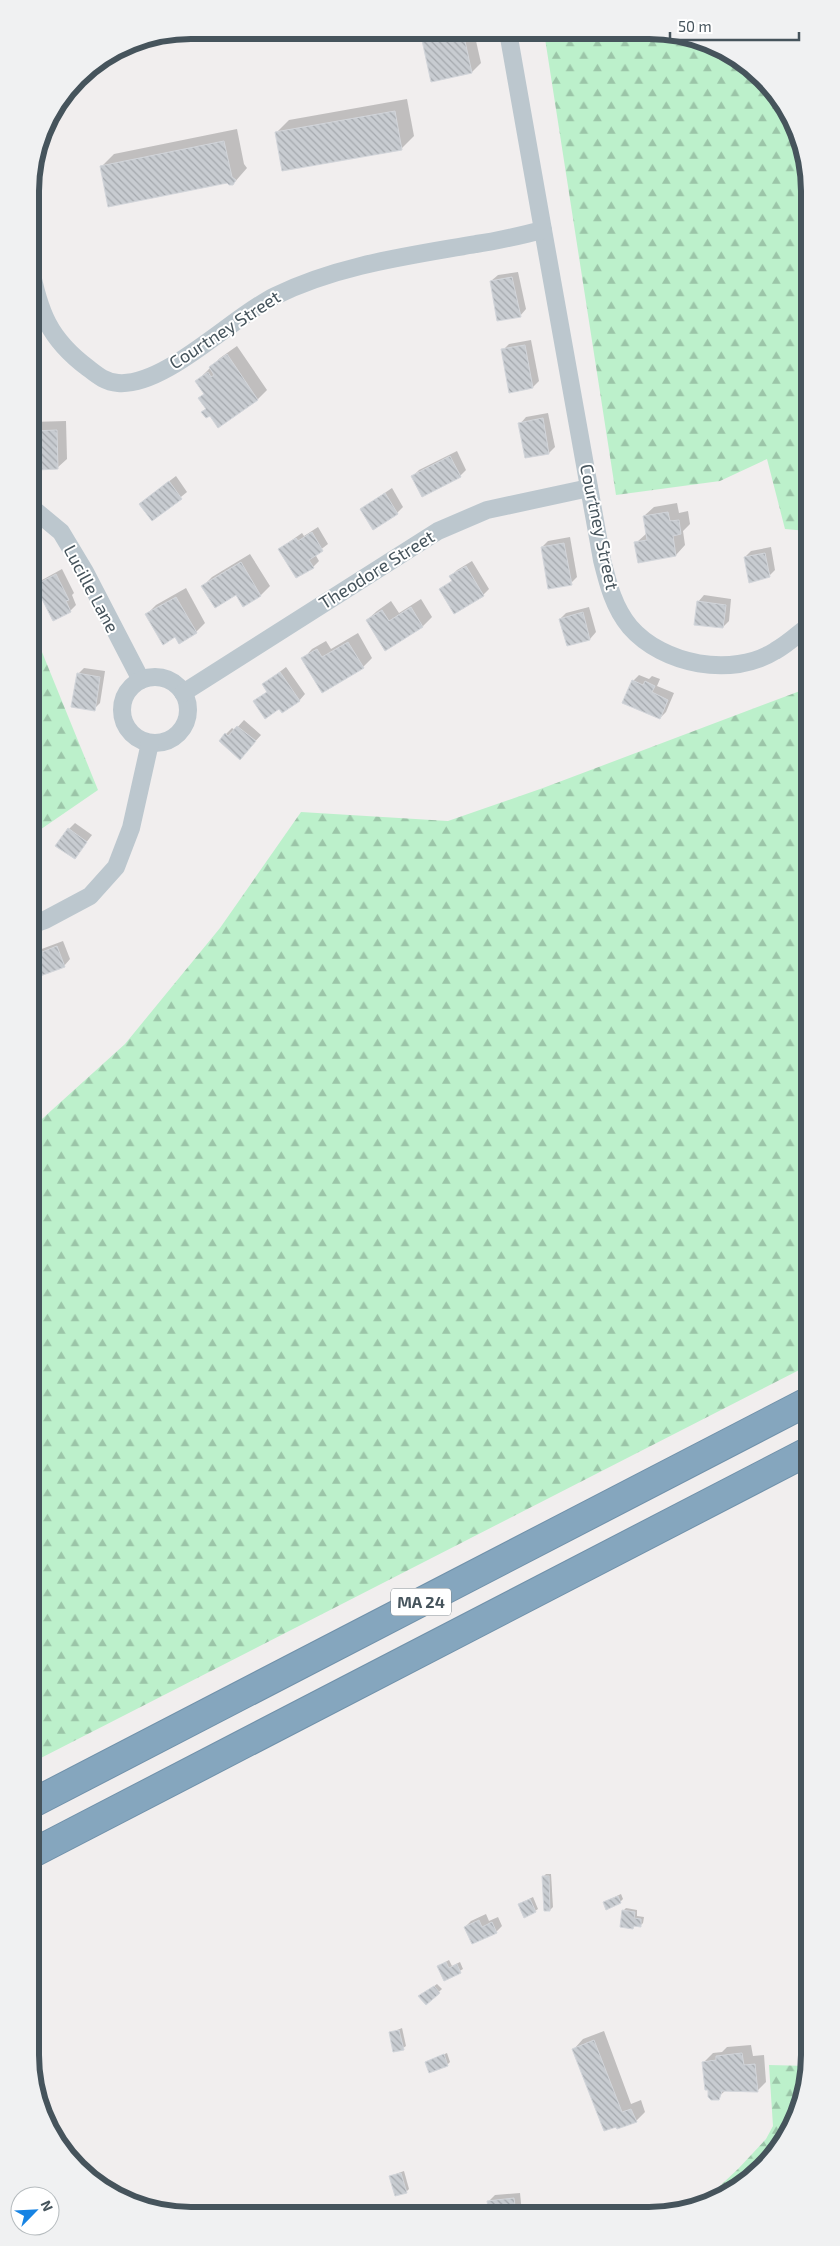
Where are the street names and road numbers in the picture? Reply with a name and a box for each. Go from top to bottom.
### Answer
street label: Courtney Street [165,285,284,373]
street label: Courtney Street [576,462,624,592]
street label: Theodore Street [315,525,438,613]
street label: Lucille Lane [60,541,124,636]
road number: MA 24 [391,1588,451,1615]

